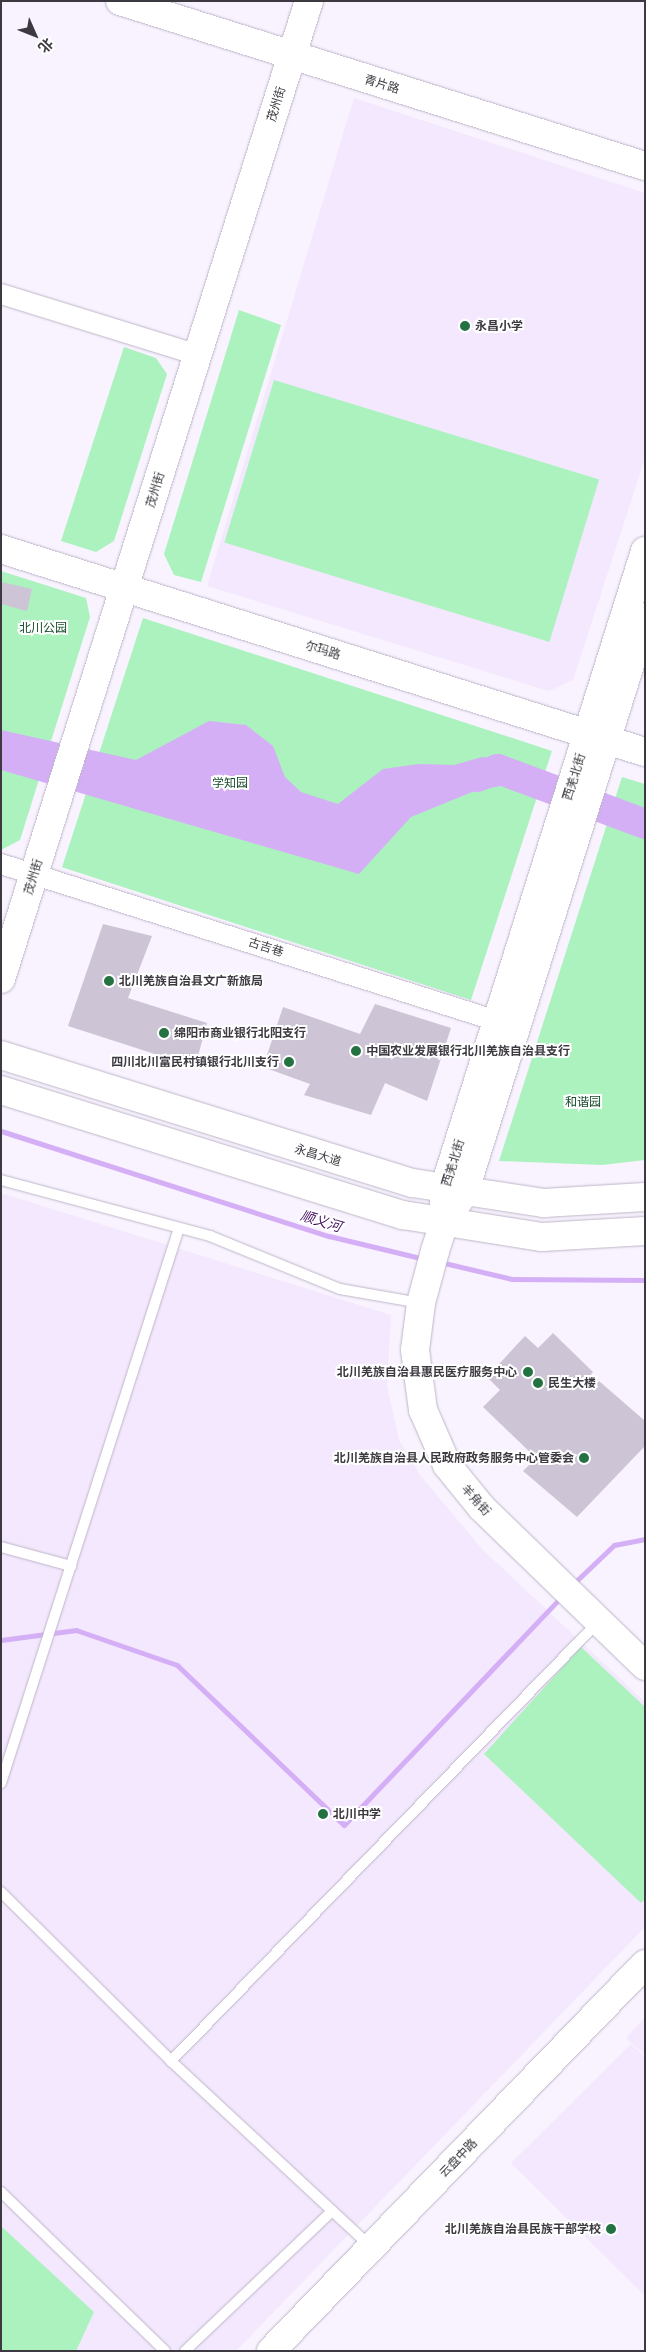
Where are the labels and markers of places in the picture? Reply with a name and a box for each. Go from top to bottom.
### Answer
place label: 永昌小学 [475,319,523,333]
marker: 永昌小学 [459,320,471,332]
place label: 北川羌族自治县文广新旅局 [119,974,263,988]
marker: 北川羌族自治县文广新旅局 [103,975,115,987]
place label: 绵阳市商业银行北阳支行 [174,1026,306,1040]
marker: 绵阳市商业银行北阳支行 [158,1027,170,1039]
place label: 中国农业发展银行北川羌族自治县支行 [366,1044,570,1058]
marker: 中国农业发展银行北川羌族自治县支行 [350,1045,362,1057]
place label: 四川北川富民村镇银行北川支行 [111,1055,279,1069]
marker: 四川北川富民村镇银行北川支行 [283,1056,295,1068]
place label: 北川羌族自治县惠民医疗服务中心 [337,1365,517,1379]
marker: 北川羌族自治县惠民医疗服务中心 [521,1365,535,1379]
place label: 民生大楼 [548,1376,596,1390]
marker: 民生大楼 [532,1377,544,1389]
place label: 北川羌族自治县人民政府政务服务中心管委会 [334,1451,574,1465]
marker: 北川羌族自治县人民政府政务服务中心管委会 [578,1452,590,1464]
place label: 北川中学 [333,1807,381,1821]
marker: 北川中学 [317,1808,329,1820]
place label: 北川羌族自治县民族干部学校 [445,2222,601,2236]
marker: 北川羌族自治县民族干部学校 [605,2223,617,2235]

